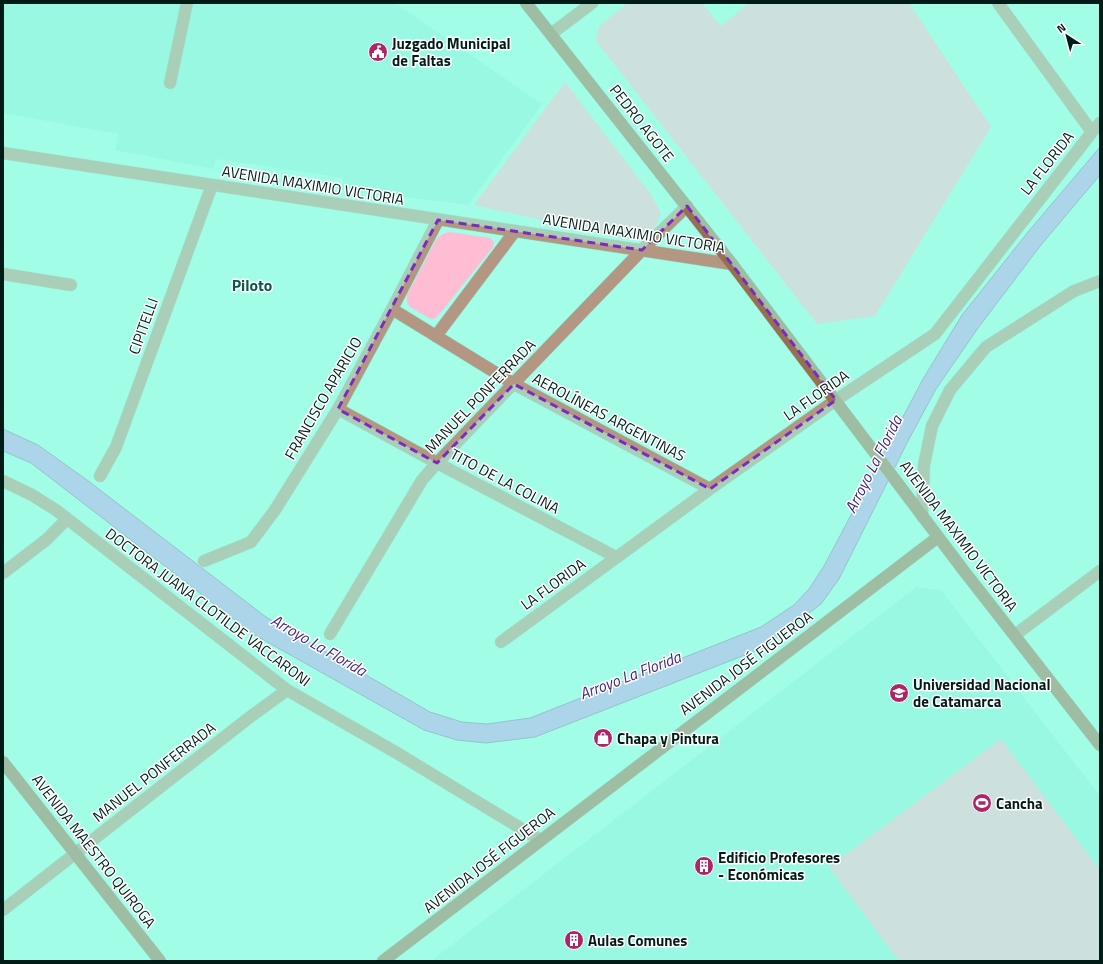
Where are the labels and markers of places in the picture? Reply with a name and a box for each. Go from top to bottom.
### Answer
place label: Juzgado Municipal de Faltas [392,32,511,72]
public building icon: Juzgado Municipal de Faltas [367,41,389,63]
place label: Universidad Nacional de Catamarca [913,673,1051,713]
school or university icon: Universidad Nacional de Catamarca [888,682,910,704]
shop icon: Chapa y Pintura [592,727,614,749]
place label: Chapa y Pintura [617,727,719,750]
sports icon: Cancha [971,792,993,814]
place label: Cancha [996,792,1043,815]
place label: Edificio Profesores - Económicas [718,846,840,886]
building icon: Edificio Profesores - Económicas [693,855,715,877]
building icon: Aulas Comunes [563,929,585,951]
place label: Aulas Comunes [588,929,687,952]

